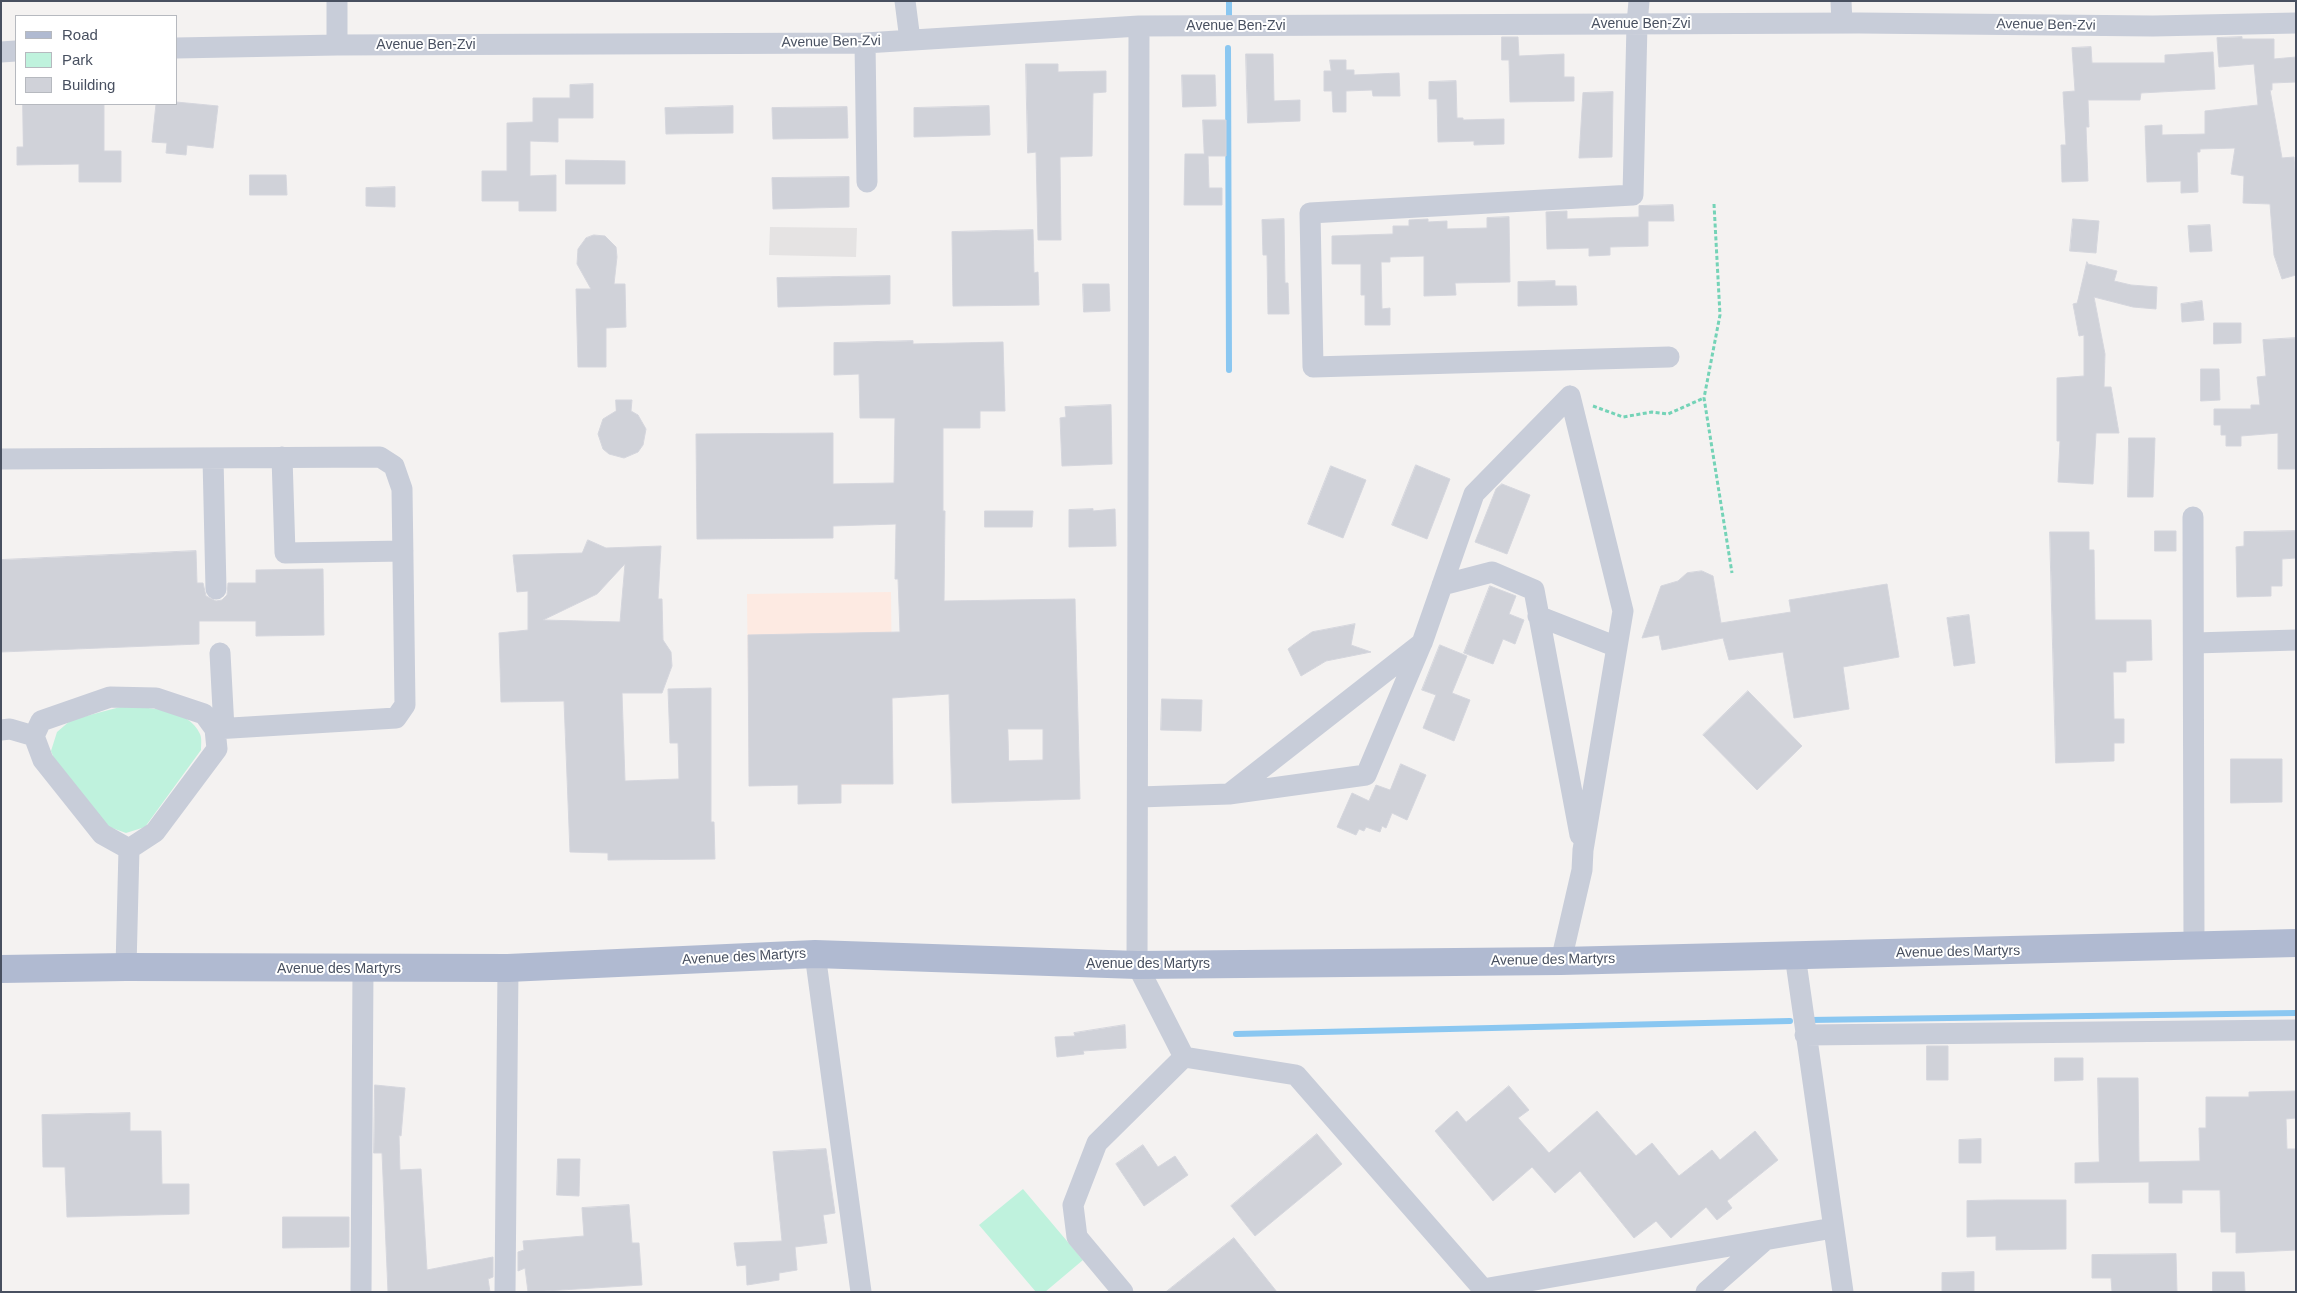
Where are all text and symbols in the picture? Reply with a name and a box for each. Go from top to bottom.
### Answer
legend [15,15,178,105]
street label: Avenue Ben-Zvi [1591,16,1691,32]
street label: Avenue Ben-Zvi [1996,16,2096,34]
street label: Avenue Ben-Zvi [1186,18,1286,34]
text: Road [62,26,98,43]
street label: Avenue Ben-Zvi [781,33,881,51]
street label: Avenue Ben-Zvi [376,37,476,53]
text: Park [62,51,93,68]
text: Building [62,76,115,93]
street label: Avenue des Martyrs [1896,943,2020,961]
street label: Avenue des Martyrs [682,945,806,969]
street label: Avenue des Martyrs [1491,951,1615,969]
street label: Avenue des Martyrs [1086,956,1210,972]
street label: Avenue des Martyrs [277,961,401,977]

